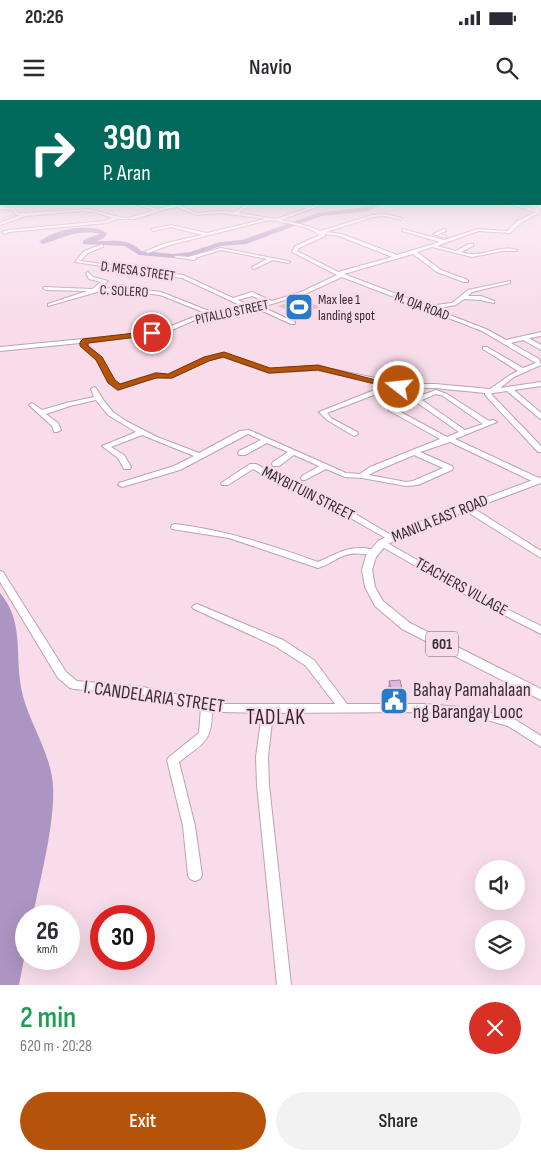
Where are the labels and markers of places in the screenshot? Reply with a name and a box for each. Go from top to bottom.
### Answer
place label: Max lee 1 landing spot [318,291,375,324]
sports icon: Max lee 1 landing spot [284,292,314,322]
pin [131,312,173,354]
place label: Bahay Pamahalaan ng Barangay Looc [413,679,531,724]
public building icon: Bahay Pamahalaan ng Barangay Looc [379,686,409,716]

